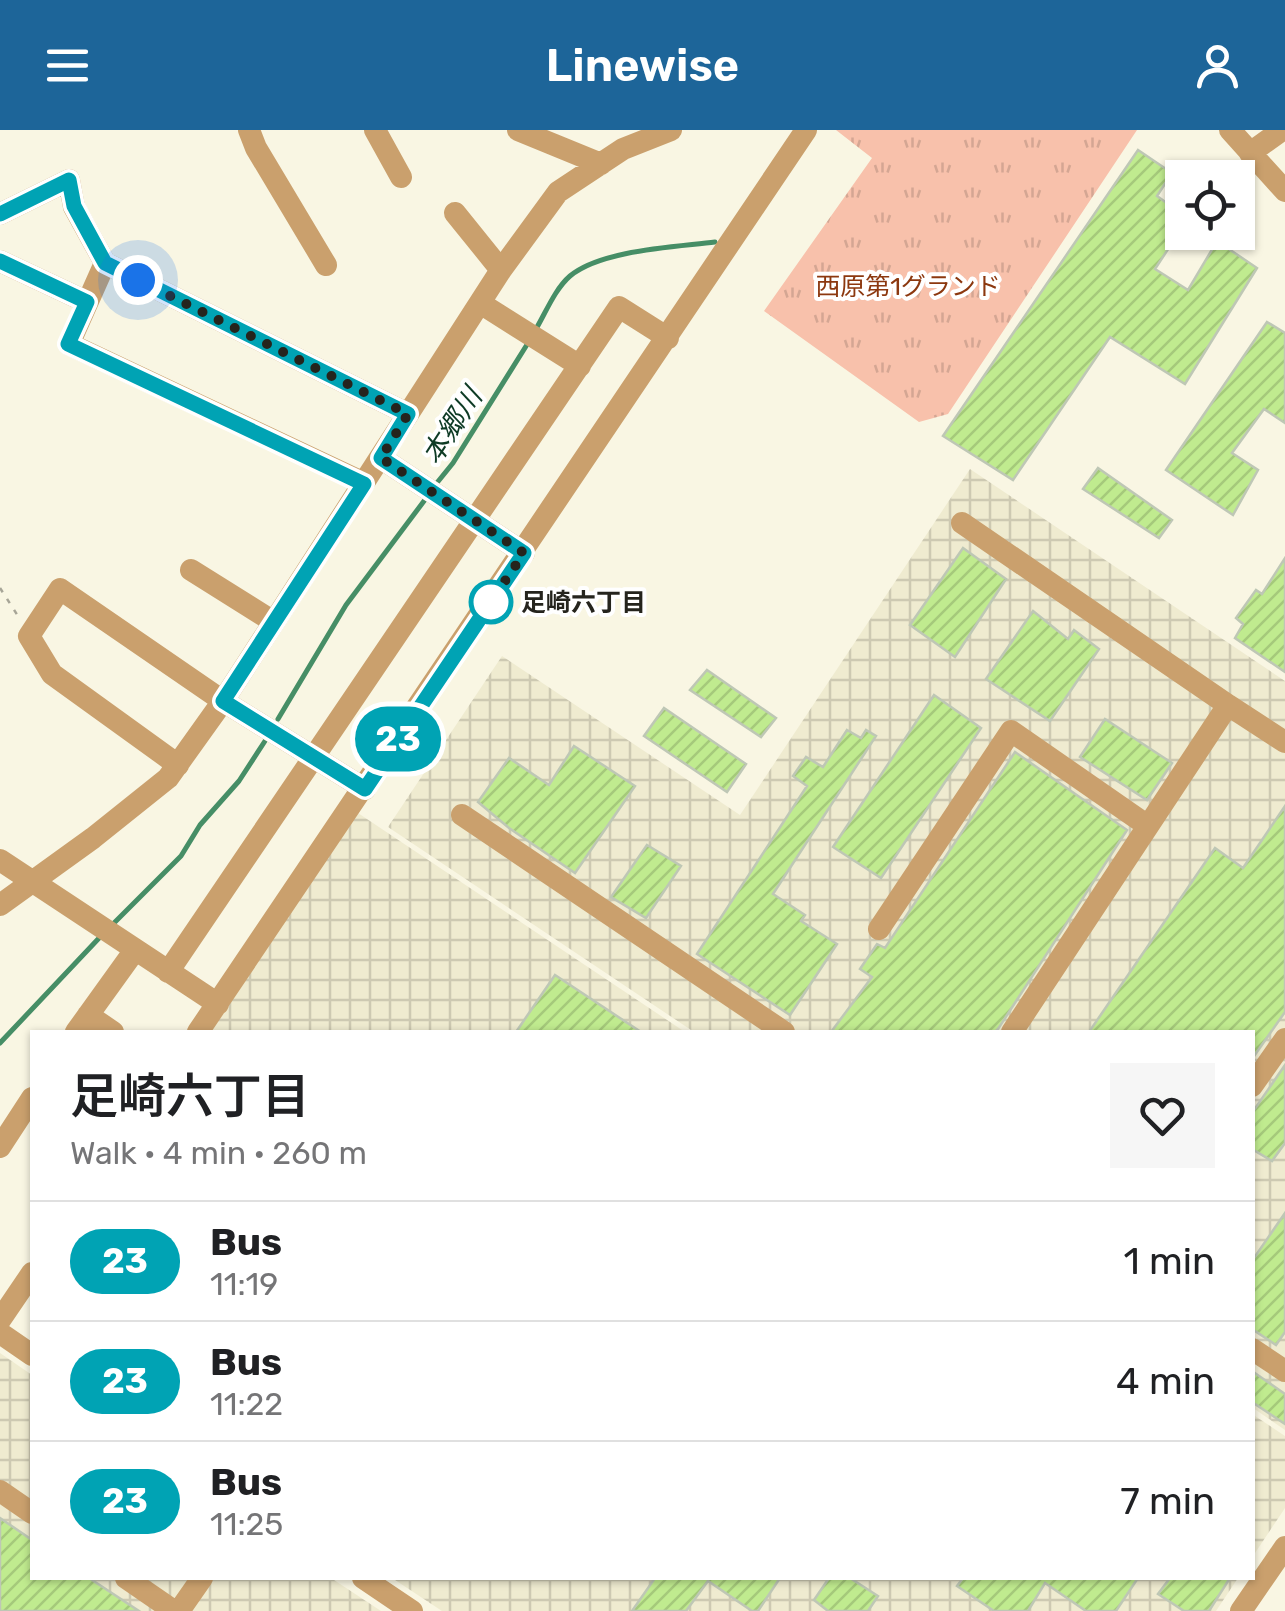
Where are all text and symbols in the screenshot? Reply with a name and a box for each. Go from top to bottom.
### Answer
icon: menu [40,38,95,93]
icon: person [1190,38,1245,93]
text: Linewise [546,39,739,92]
map controls [1165,160,1255,250]
button: locate [1165,160,1255,250]
your location [113,255,163,305]
park label: 西原第1グランド [815,272,1001,301]
water label: 本郷川 [415,379,490,470]
marker: 足崎六丁目 [470,581,512,623]
place label: 足崎六丁目 [521,588,646,617]
line badge: 23 [353,706,443,772]
text: 23 [375,718,421,760]
button: heart [1110,1063,1215,1168]
text: 足崎六丁目 [70,1068,310,1125]
text: Walk · 4 min · 260 m [70,1134,367,1172]
text: Bus [210,1219,282,1265]
text: 1 min [1123,1238,1215,1284]
text: 23 [102,1240,148,1282]
text: 11:19 [210,1265,278,1303]
text: Bus [210,1339,282,1385]
text: 4 min [1116,1358,1215,1404]
text: 23 [102,1360,148,1402]
text: 11:22 [210,1385,283,1423]
text: Bus [210,1459,282,1505]
text: 7 min [1120,1478,1215,1524]
text: 23 [102,1480,148,1522]
text: 11:25 [210,1505,283,1543]

